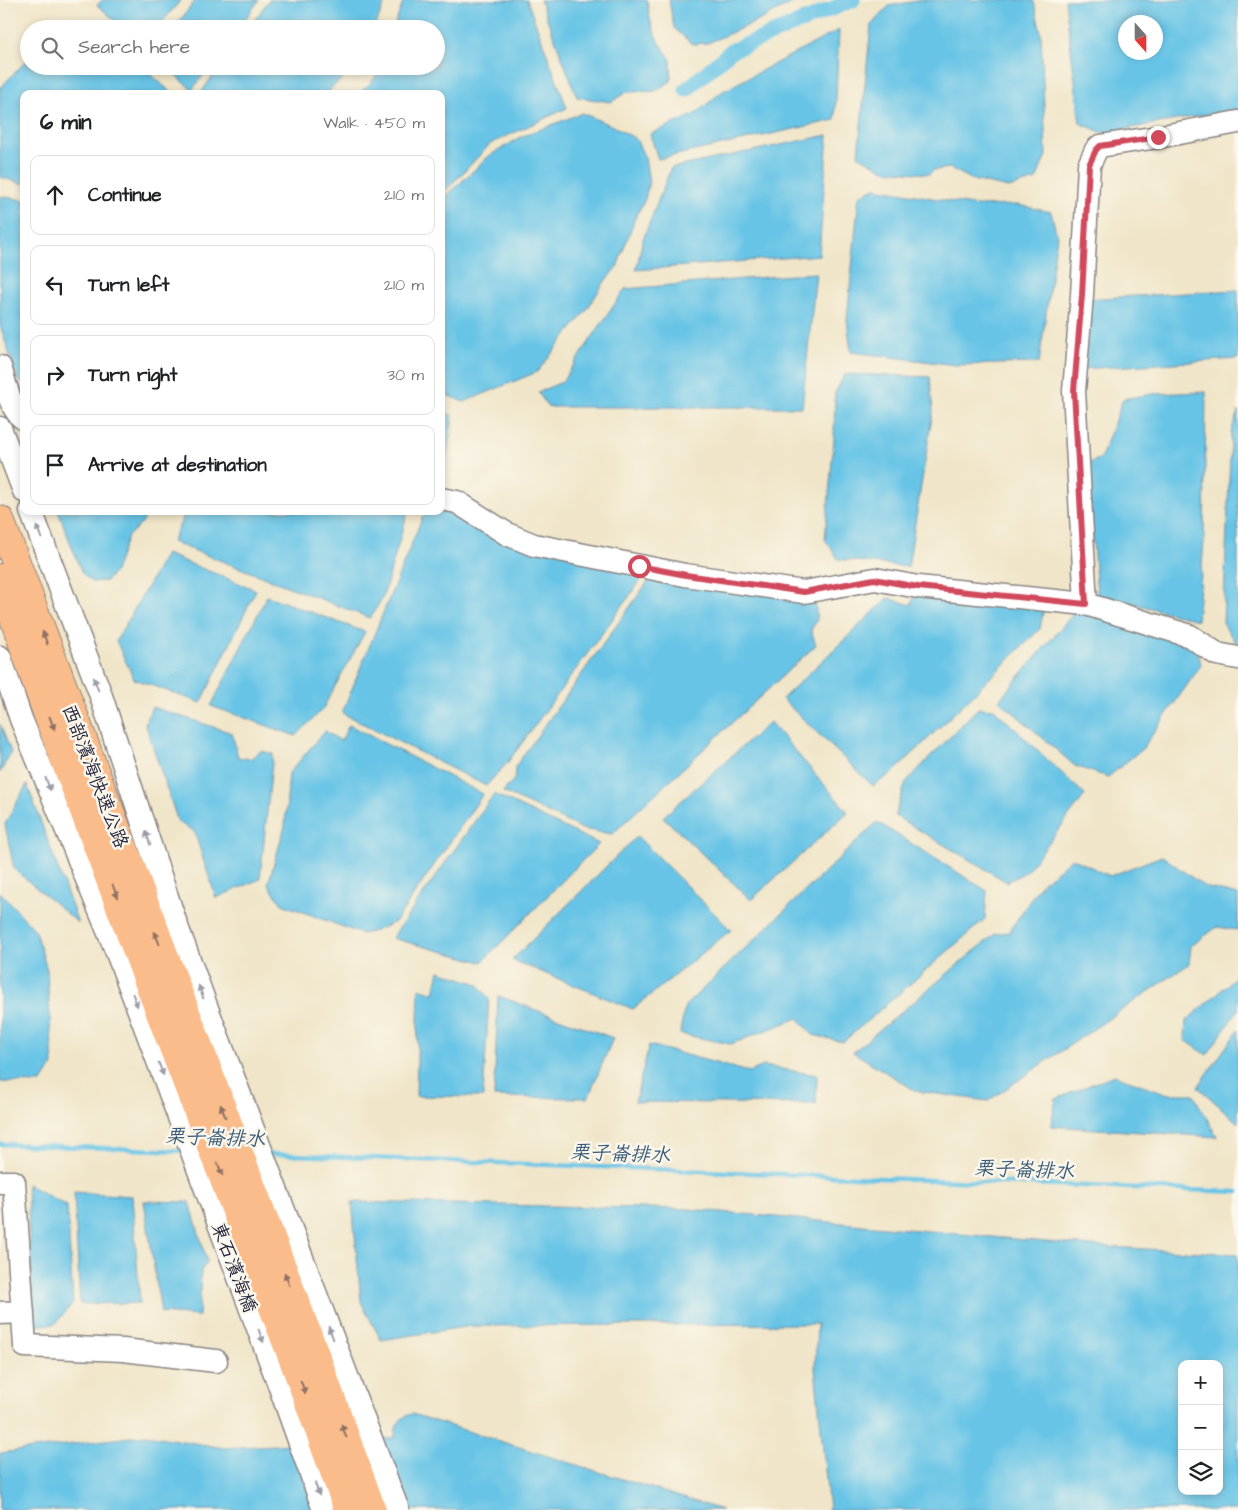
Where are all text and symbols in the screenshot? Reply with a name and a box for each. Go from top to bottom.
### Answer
north arrow [1118,15,1163,60]
search box [20,20,445,75]
icon: search [38,34,66,62]
text: Search here [78,34,190,61]
text: 6 min [40,108,92,137]
text: Walk · 450 m [323,112,425,134]
route end [1147,126,1170,149]
icon: ahead [41,181,69,209]
text: Continue [88,182,162,209]
text: 210 m [384,184,424,206]
icon: left [41,271,69,299]
text: Turn left [88,272,169,299]
text: 210 m [384,274,424,296]
icon: right [41,361,69,389]
text: Turn right [88,362,177,389]
text: 30 m [387,364,424,386]
icon: arrive [41,451,69,479]
text: Arrive at destination [88,452,267,479]
one-way arrow [35,524,43,539]
route start [628,555,651,578]
one-way arrow [41,631,48,646]
one-way arrow [92,676,100,691]
street label: 西部濱海快速公路 [55,701,134,852]
one-way arrow [48,716,56,730]
one-way arrow [44,777,52,792]
one-way arrow [144,830,152,845]
one-way arrow [112,884,119,899]
one-way arrow [153,930,161,945]
one-way arrow [197,984,204,999]
one-way arrow [131,993,139,1008]
one-way arrow [158,1062,165,1077]
one-way arrow [219,1103,227,1118]
water label: 栗子崙排水 [165,1122,266,1154]
water label: 栗子崙排水 [570,1138,671,1170]
water label: 栗子崙排水 [974,1154,1075,1186]
one-way arrow [217,1162,224,1177]
street label: 東石濱海橋 [204,1218,263,1317]
one-way arrow [282,1272,290,1286]
one-way arrow [327,1326,334,1341]
one-way arrow [257,1329,265,1344]
map controls [1178,1360,1223,1495]
button: + [1178,1360,1223,1405]
one-way arrow [300,1379,307,1394]
button: − [1178,1405,1223,1450]
one-way arrow [339,1424,347,1439]
button: layers [1178,1450,1223,1495]
one-way arrow [313,1482,321,1497]

